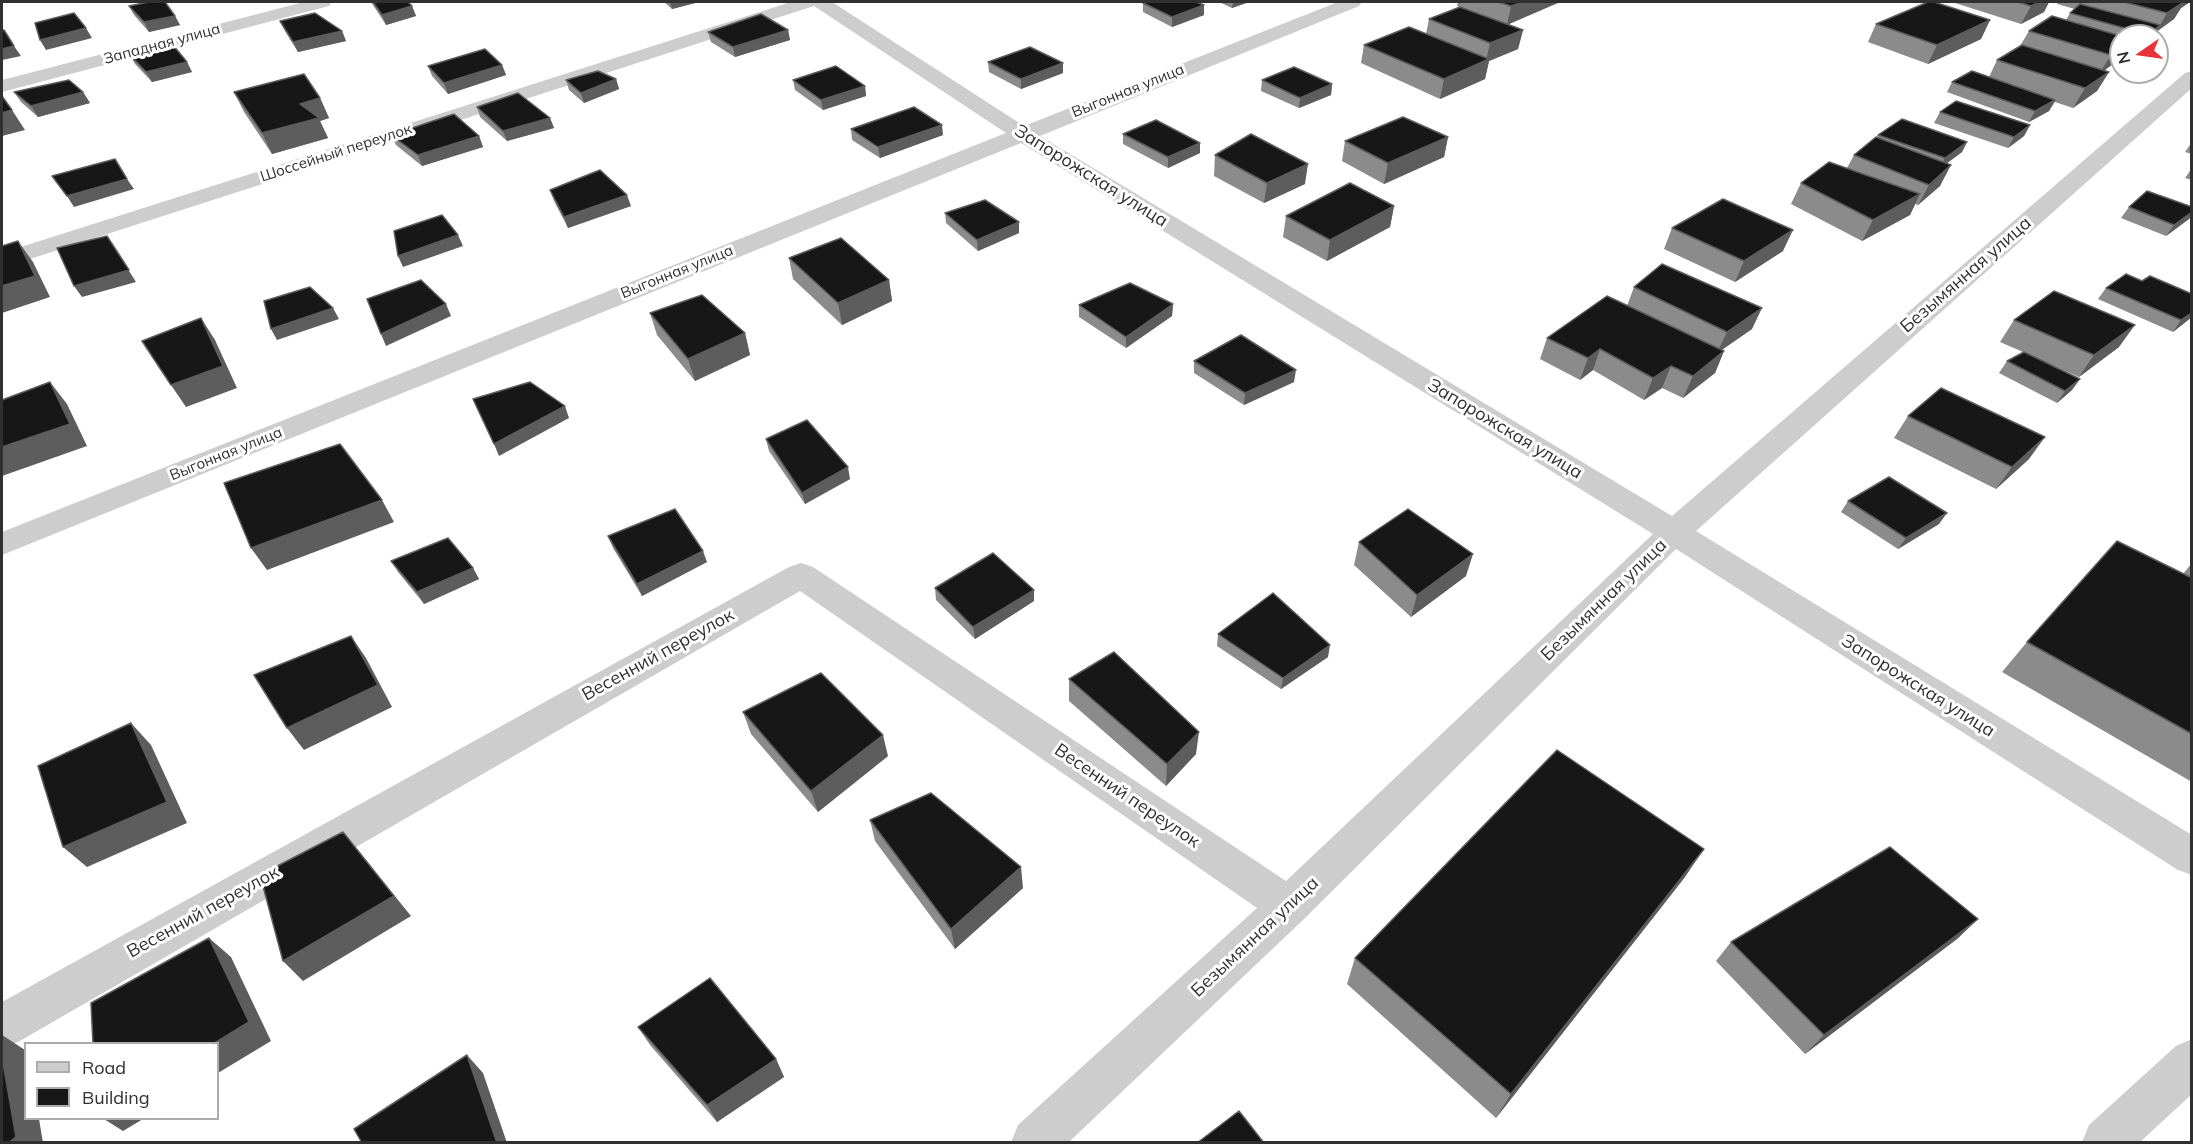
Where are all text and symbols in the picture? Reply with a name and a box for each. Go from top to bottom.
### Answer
street label: Западная улица [102,20,222,68]
north arrow [2109,24,2169,84]
text: N [2112,49,2135,66]
street label: Выгонная улица [1069,60,1187,122]
street label: Шоссейный переулок [258,120,414,186]
street label: Запорожская улица [1010,120,1172,232]
street label: Безымянная улица [1896,212,2036,338]
street label: Выгонная улица [618,241,736,303]
street label: Запорожская улица [1424,374,1586,484]
street label: Выгонная улица [167,423,285,485]
street label: Безымянная улица [1537,534,1671,666]
street label: Весенний переулок [578,604,738,706]
street label: Запорожская улица [1837,630,1999,742]
street label: Весенний переулок [1050,739,1204,853]
street label: Весенний переулок [123,861,283,963]
street label: Безымянная улица [1187,872,1323,1002]
legend [24,1042,219,1120]
text: Road [82,1056,126,1079]
text: Building [82,1086,150,1109]

